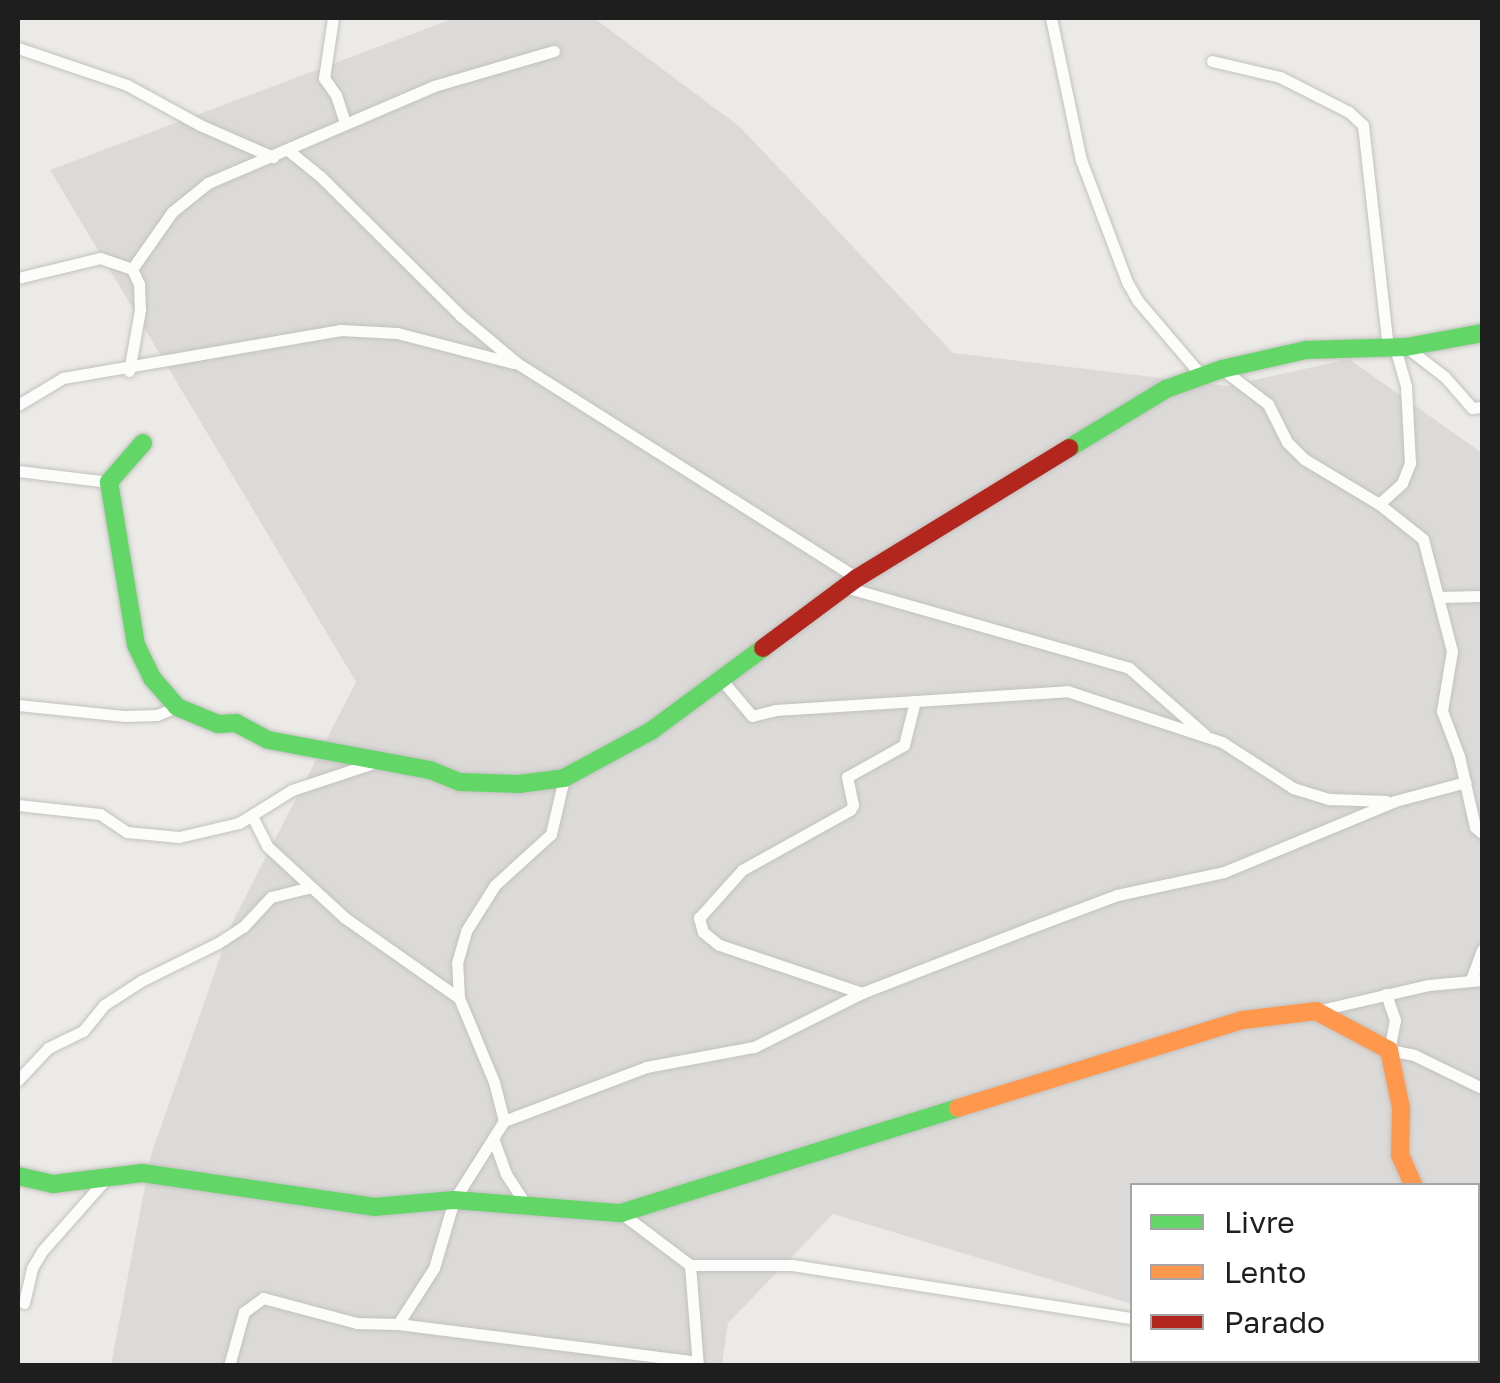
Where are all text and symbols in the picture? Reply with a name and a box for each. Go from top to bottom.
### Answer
legend [1130,1183,1480,1363]
text: Livre [1224,1204,1295,1240]
text: Lento [1224,1254,1306,1290]
text: Parado [1224,1304,1325,1340]

